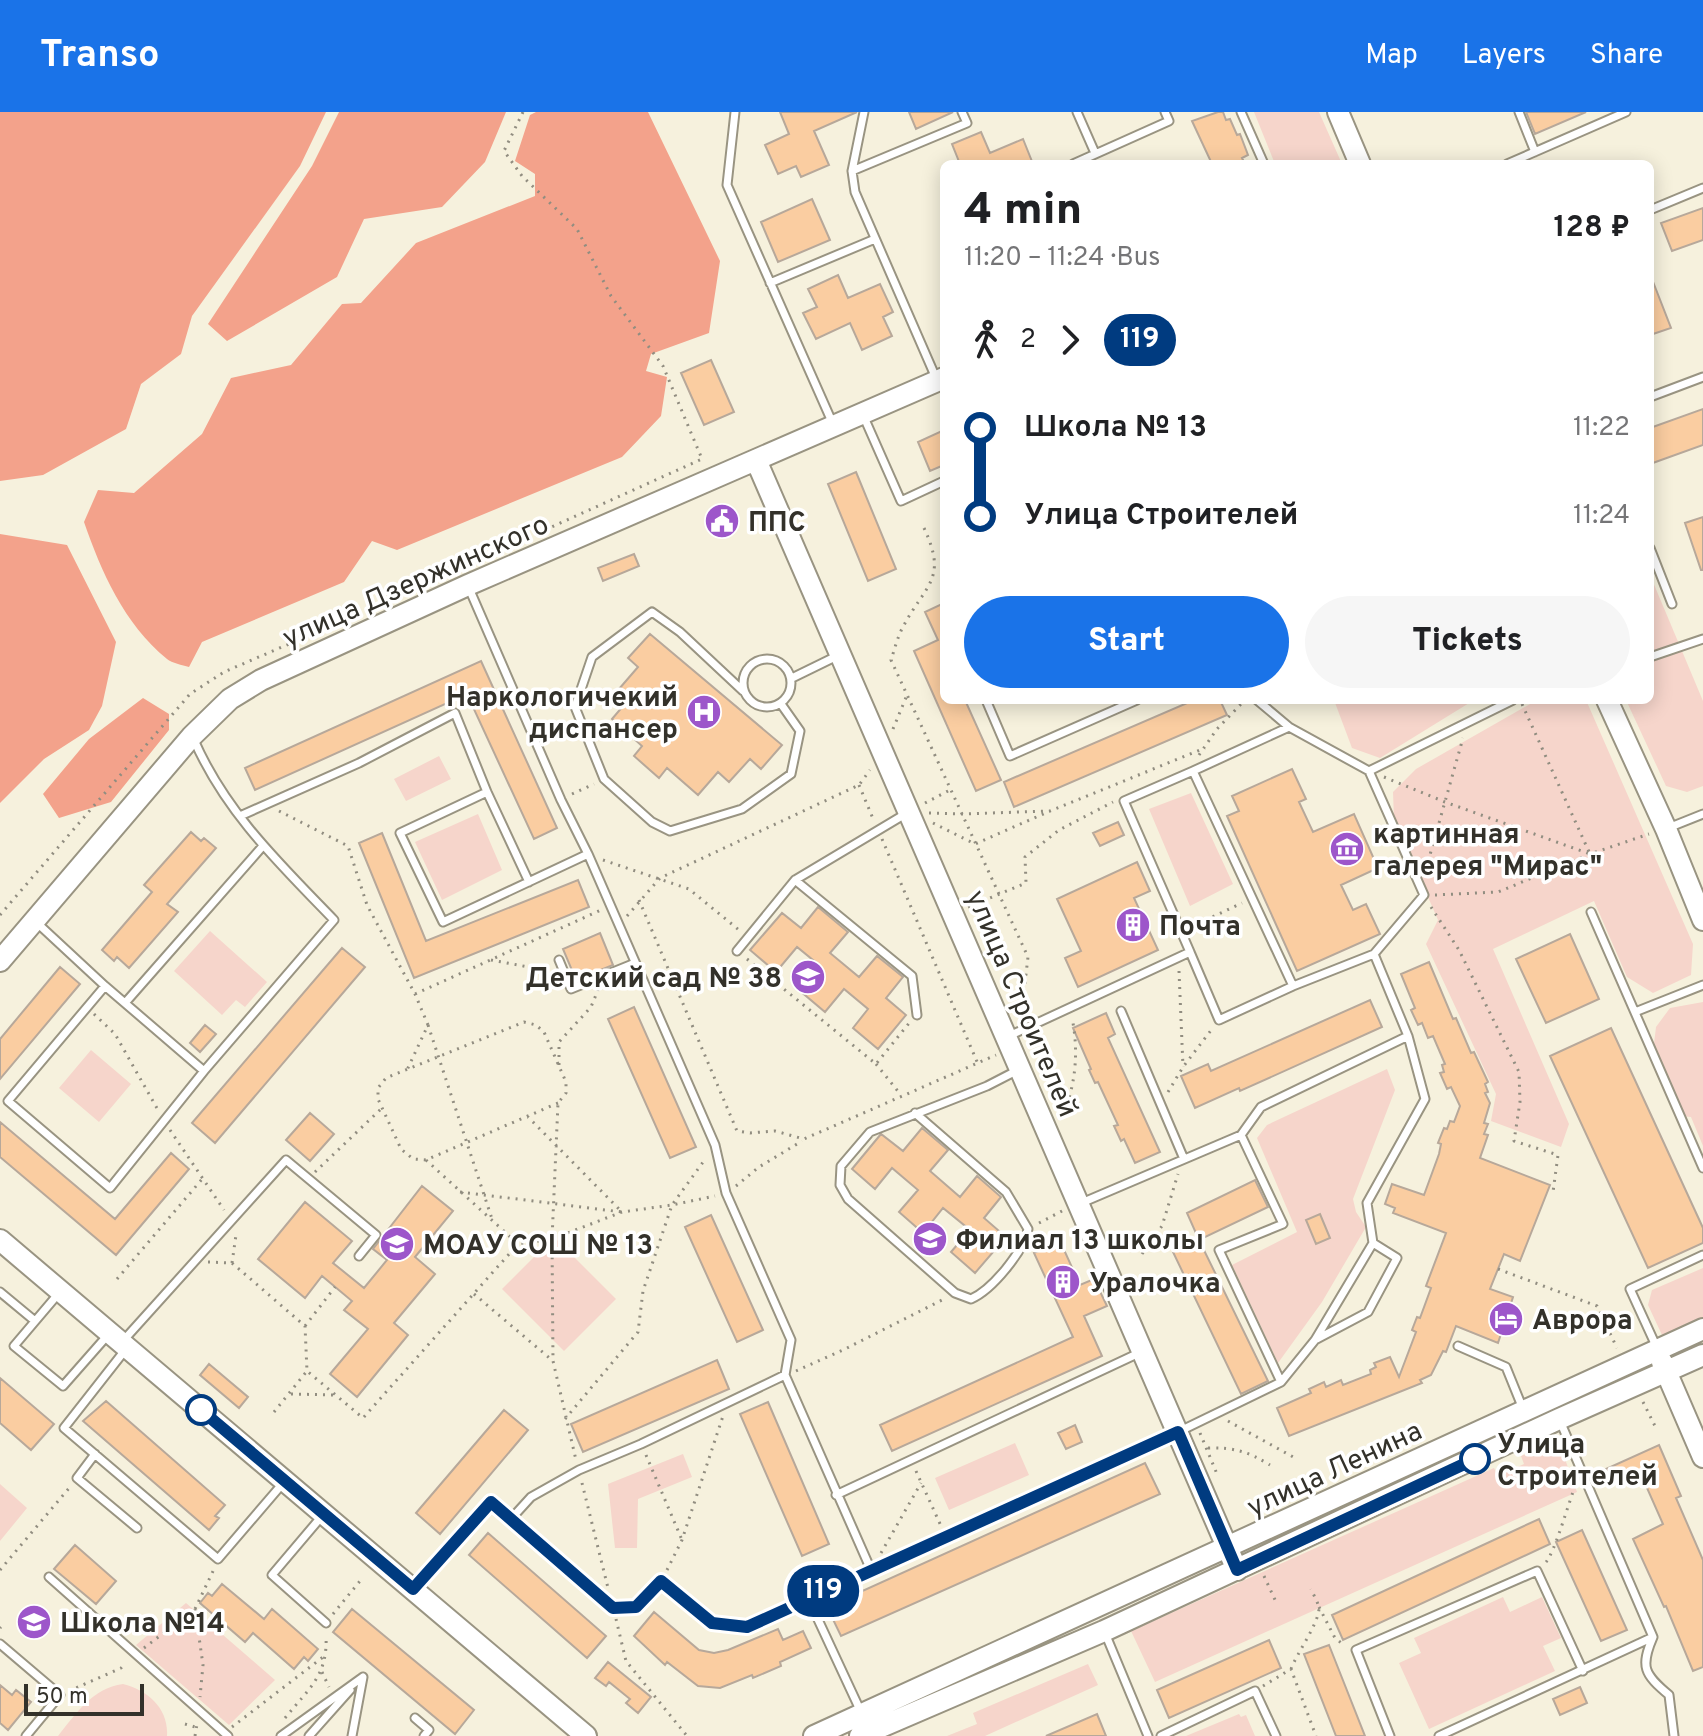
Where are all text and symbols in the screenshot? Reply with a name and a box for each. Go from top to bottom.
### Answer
text: Transo [40,32,160,81]
text: Map [1365,38,1418,74]
text: Layers [1462,38,1546,74]
text: Share [1590,38,1663,74]
text: 4 min [964,184,1082,240]
text: 128 ₽ [1554,210,1630,247]
text: 11:20 – 11:24 · Bus [964,242,1160,275]
icon: walk [964,318,1008,362]
icon: forward [1048,318,1092,362]
text: 119 [1120,322,1160,358]
text: 2 [1020,324,1036,357]
text: Школа № 13 [1024,410,1207,447]
text: 11:22 [1573,412,1630,445]
text: Улица Строителей [1024,498,1298,535]
text: 11:24 [1573,500,1630,533]
public building icon: ППС [703,502,741,540]
place label: ППС [748,506,806,542]
street label: улица Дзержинского [278,508,555,658]
button: Start [964,596,1289,688]
button: Tickets [1305,596,1630,688]
place label: Наркологичекий диспансер [446,681,678,749]
hospital icon: Наркологичекий диспансер [685,693,723,731]
place label: картинная галерея "Мирас" [1373,818,1602,886]
museum icon: картинная галерея "Мирас" [1328,830,1366,868]
street label: улица Строителей [956,885,1084,1123]
building icon: Почта [1114,906,1152,944]
place label: Почта [1159,910,1241,946]
school or university icon: Детский сад № 38 [789,958,827,996]
place label: Детский сад № 38 [525,962,782,998]
school or university icon: Филиал 13 школы [911,1220,949,1258]
place label: Филиал 13 школы [956,1224,1204,1260]
school or university icon: МОАУ СОШ № 13 [378,1225,416,1263]
place label: МОАУ СОШ № 13 [423,1229,653,1265]
building icon: Уралочка [1044,1263,1082,1301]
place label: Уралочка [1089,1267,1221,1303]
hotel icon: Аврора [1487,1300,1525,1338]
place label: Аврора [1532,1304,1633,1340]
unlabelled marker [186,1395,216,1425]
street label: улица Ленина [1242,1414,1428,1527]
place label: Улица Строителей [1497,1428,1658,1496]
marker: Улица Строителей [1460,1444,1490,1474]
line badge: 119 [777,1565,869,1617]
text: 119 [803,1573,843,1609]
school or university icon: Школа №14 [15,1603,53,1641]
place label: Школа №14 [60,1607,225,1643]
scale bar [24,1680,144,1716]
text: 50 m [36,1684,88,1711]

